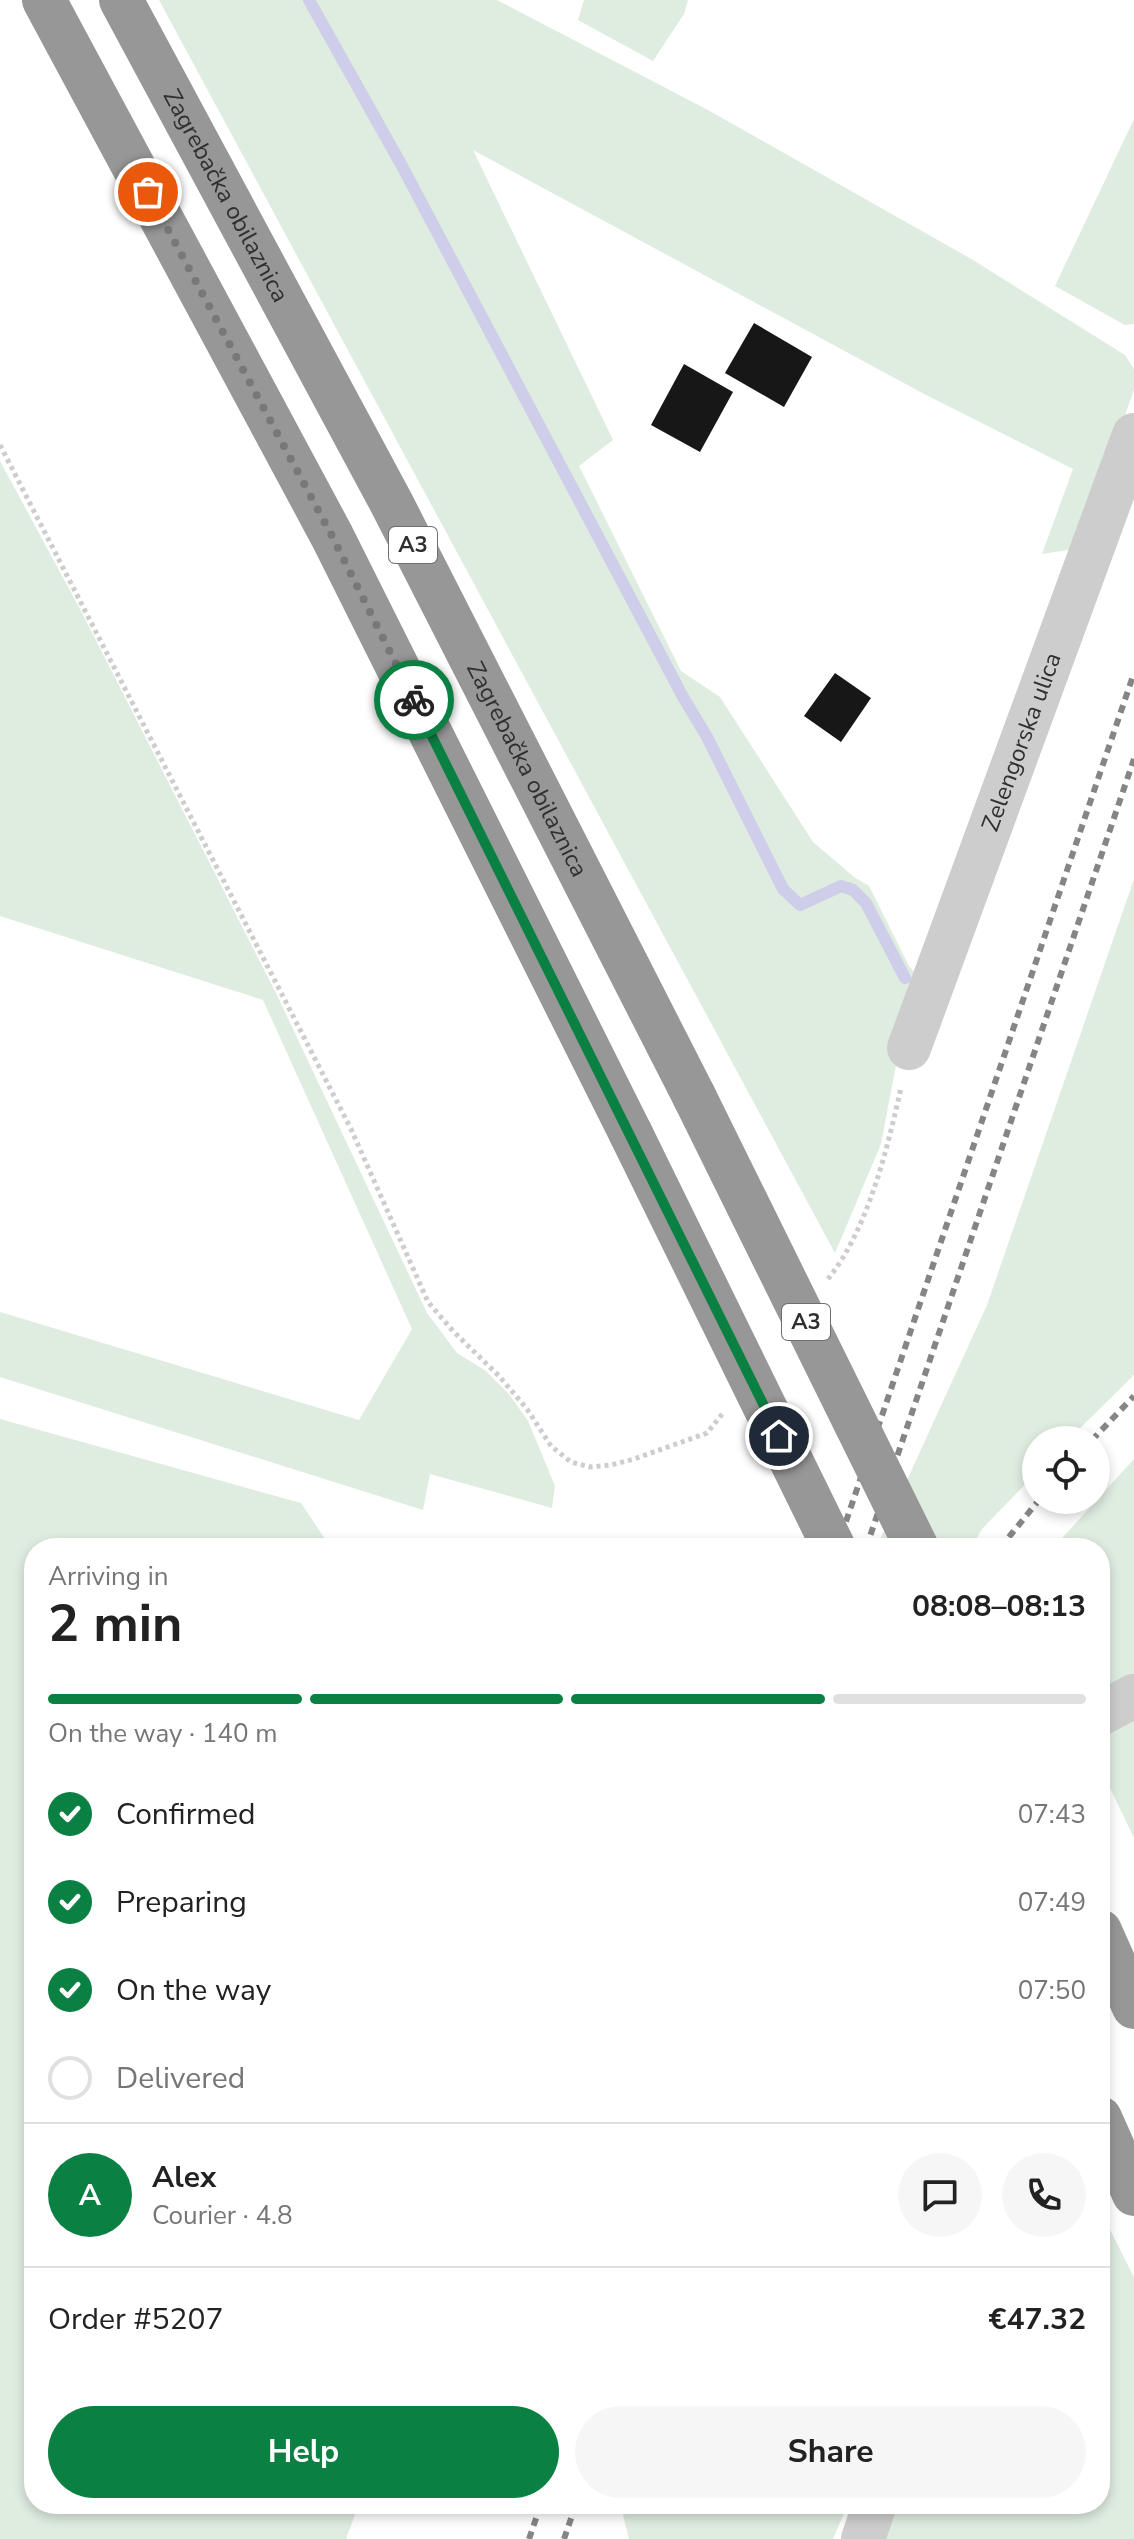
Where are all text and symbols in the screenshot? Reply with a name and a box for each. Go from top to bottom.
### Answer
street label: Zagrebačka obilaznica [156,83,296,308]
pin [114,158,182,226]
icon: bag [126,170,170,214]
road number: A3 [389,527,437,563]
street label: Zelengorska ulica [974,648,1069,836]
street label: Zagrebačka obilaznica [459,656,596,882]
courier [374,660,454,740]
icon: bike [392,678,436,722]
road number: A3 [782,1304,830,1340]
pin [745,1402,813,1470]
icon: home [757,1414,801,1458]
map controls [1022,1426,1110,1514]
button: locate [1022,1426,1110,1514]
text: Arriving in [48,1559,169,1594]
text: 08:08–08:13 [912,1586,1086,1627]
text: 2 min [48,1588,183,1659]
text: On the way · 140 m [48,1716,277,1751]
icon: check [48,1792,92,1836]
text: Confirmed [116,1794,256,1835]
text: 07:43 [1018,1797,1086,1832]
icon: check [48,1880,92,1924]
text: Preparing [116,1882,247,1923]
text: 07:49 [1018,1885,1086,1920]
icon: check [48,1968,92,2012]
text: On the way [116,1970,271,2011]
text: 07:50 [1018,1973,1086,2008]
text: Delivered [116,2058,245,2099]
button: chat [898,2153,982,2237]
button: phone [1002,2153,1086,2237]
text: Alex [152,2157,216,2198]
text: A [79,2175,101,2216]
text: Courier · 4.8 [152,2198,293,2233]
text: Order #5207 [48,2299,223,2340]
text: €47.32 [989,2299,1086,2340]
button: Help [48,2406,559,2498]
button: Share [575,2406,1086,2498]

